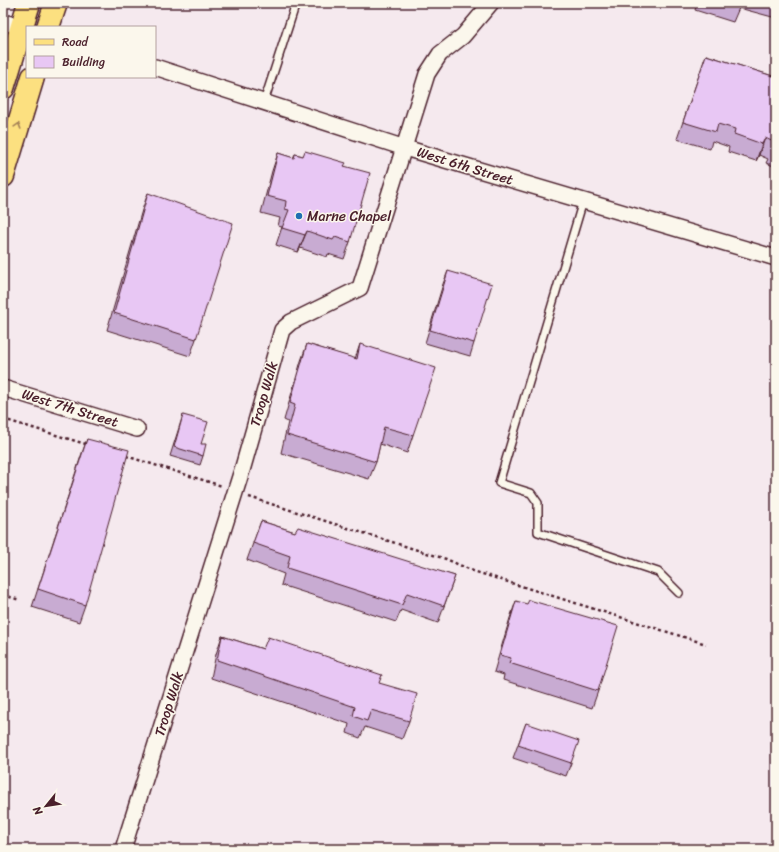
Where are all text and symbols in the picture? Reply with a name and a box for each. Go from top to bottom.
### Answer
legend [26,26,156,78]
text: Road [62,31,89,53]
text: Building [62,51,105,73]
one-way arrow [13,122,22,129]
street label: West 6th Street [414,139,516,193]
place label: Marne Chapel [307,204,392,229]
marker: Marne Chapel [294,211,304,221]
street label: Troop Walk [243,358,285,430]
street label: West 7th Street [19,381,121,435]
street label: Troop Walk [147,668,191,740]
north arrow [26,786,66,826]
text: N [27,802,48,820]

